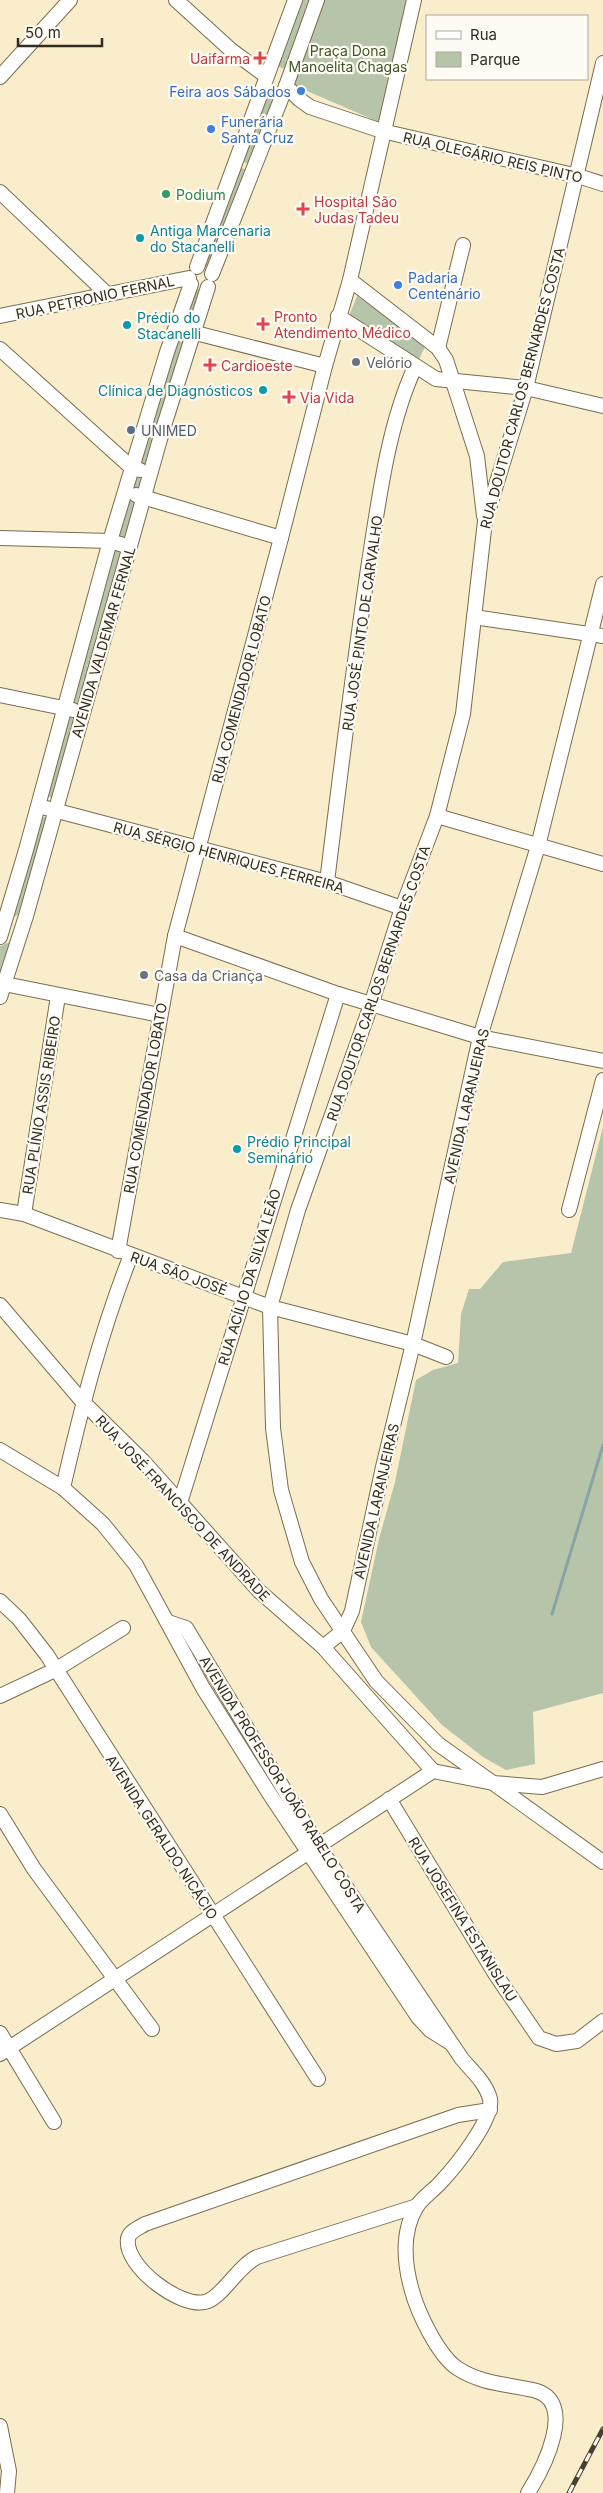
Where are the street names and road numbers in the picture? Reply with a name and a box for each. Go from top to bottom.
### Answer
street label: RUA OLEGÁRIO REIS PINTO [402,128,584,186]
street label: RUA DOUTOR CARLOS BERNARDES COSTA [476,245,568,531]
street label: RUA PETRONIO FERNAL [14,272,176,322]
street label: RUA JOSÉ PINTO DE CARVALHO [338,514,386,732]
street label: AVENIDA VALDEMAR FERNAL [68,544,139,740]
street label: RUA COMENDADOR LOBATO [208,593,274,785]
street label: RUA SÉRGIO HENRIQUES FERREIRA [112,818,347,896]
street label: RUA DOUTOR CARLOS BERNARDES COSTA [323,842,433,1123]
street label: RUA COMENDADOR LOBATO [120,1001,170,1195]
street label: RUA PLÍNIO ASSIS RIBEIRO [18,1015,64,1195]
street label: AVENIDA LARANJEIRAS [440,1027,492,1185]
street label: RUA ACÍLIO DA SILVA LEÃO [214,1187,284,1367]
street label: RUA SÃO JOSÉ [128,1248,230,1298]
street label: RUA JOSÉ FRANCISCO DE ANDRADE [92,1411,274,1605]
street label: AVENIDA LARANJEIRAS [350,1422,402,1580]
street label: AVENIDA PROFESSOR JOÃO RABELO COSTA [197,1653,370,1916]
street label: AVENIDA GERALDO NICÁCIO [102,1752,222,1922]
street label: RUA JOSEFINA ESTANISLAU [405,1834,521,2004]

